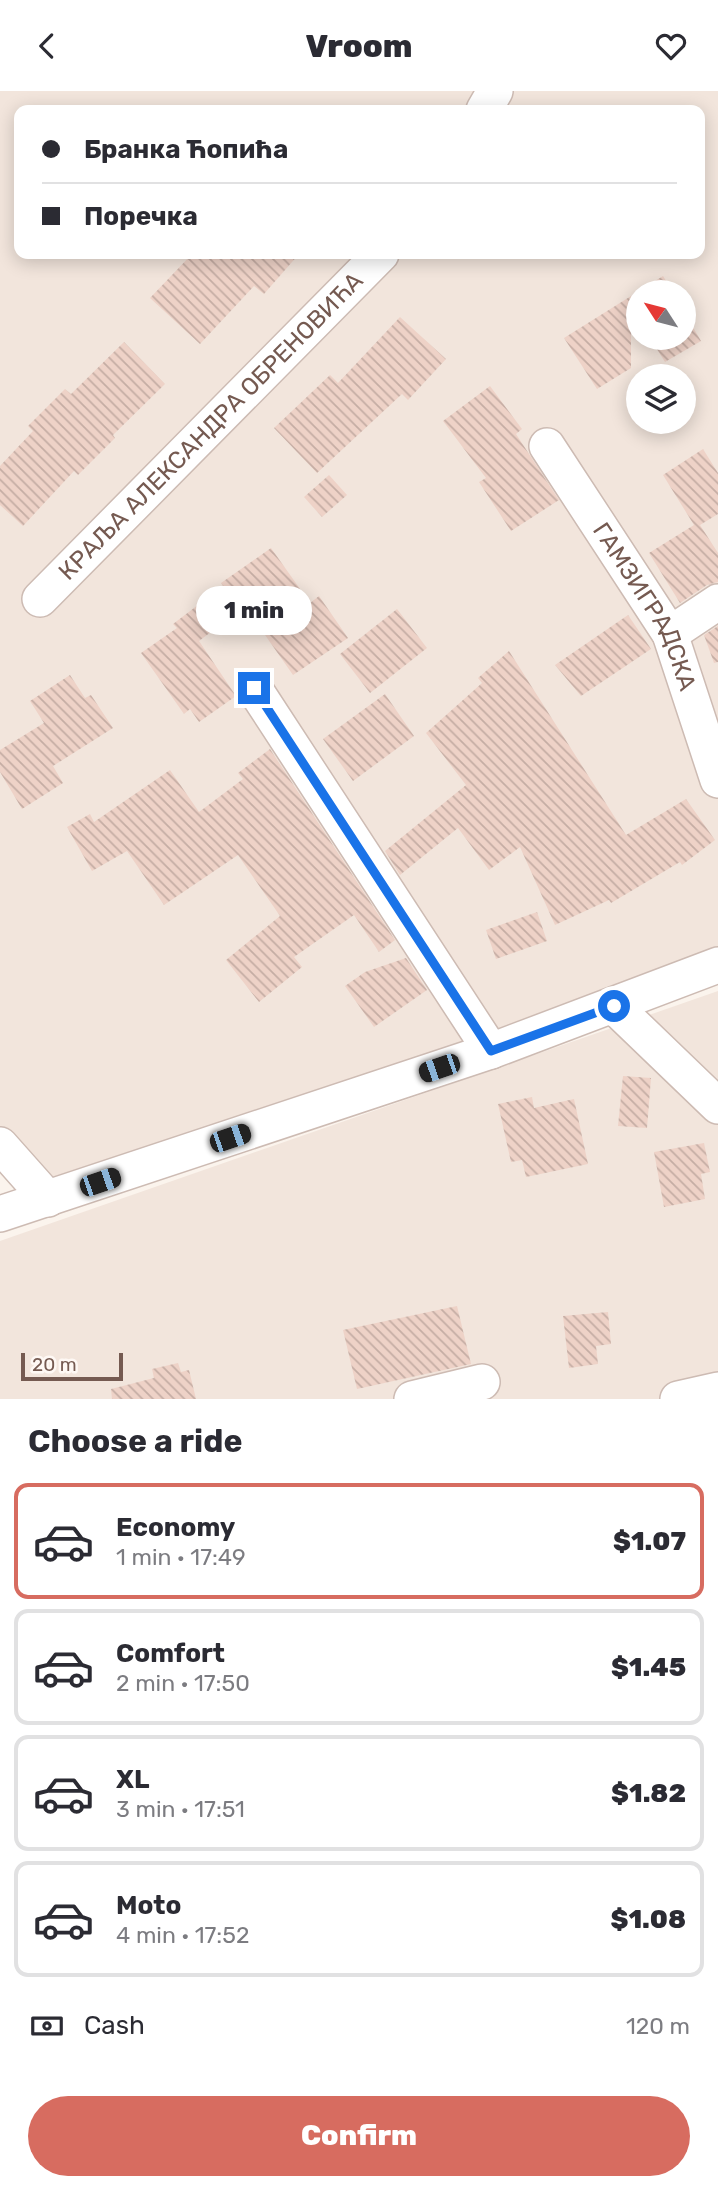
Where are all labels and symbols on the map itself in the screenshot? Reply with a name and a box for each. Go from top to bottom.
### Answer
street label: КРАЉА АЛЕКСАНДРА ОБРЕНОВИЋА [53,267,369,586]
north arrow [626,280,696,350]
street label: ГАМЗИГРАДСКА [587,517,702,694]
callout: 1 min [196,587,312,635]
route end [238,672,270,704]
route start [598,990,630,1022]
car [416,1051,463,1085]
car [207,1121,254,1155]
car [77,1165,124,1199]
scale bar [21,1350,122,1382]

